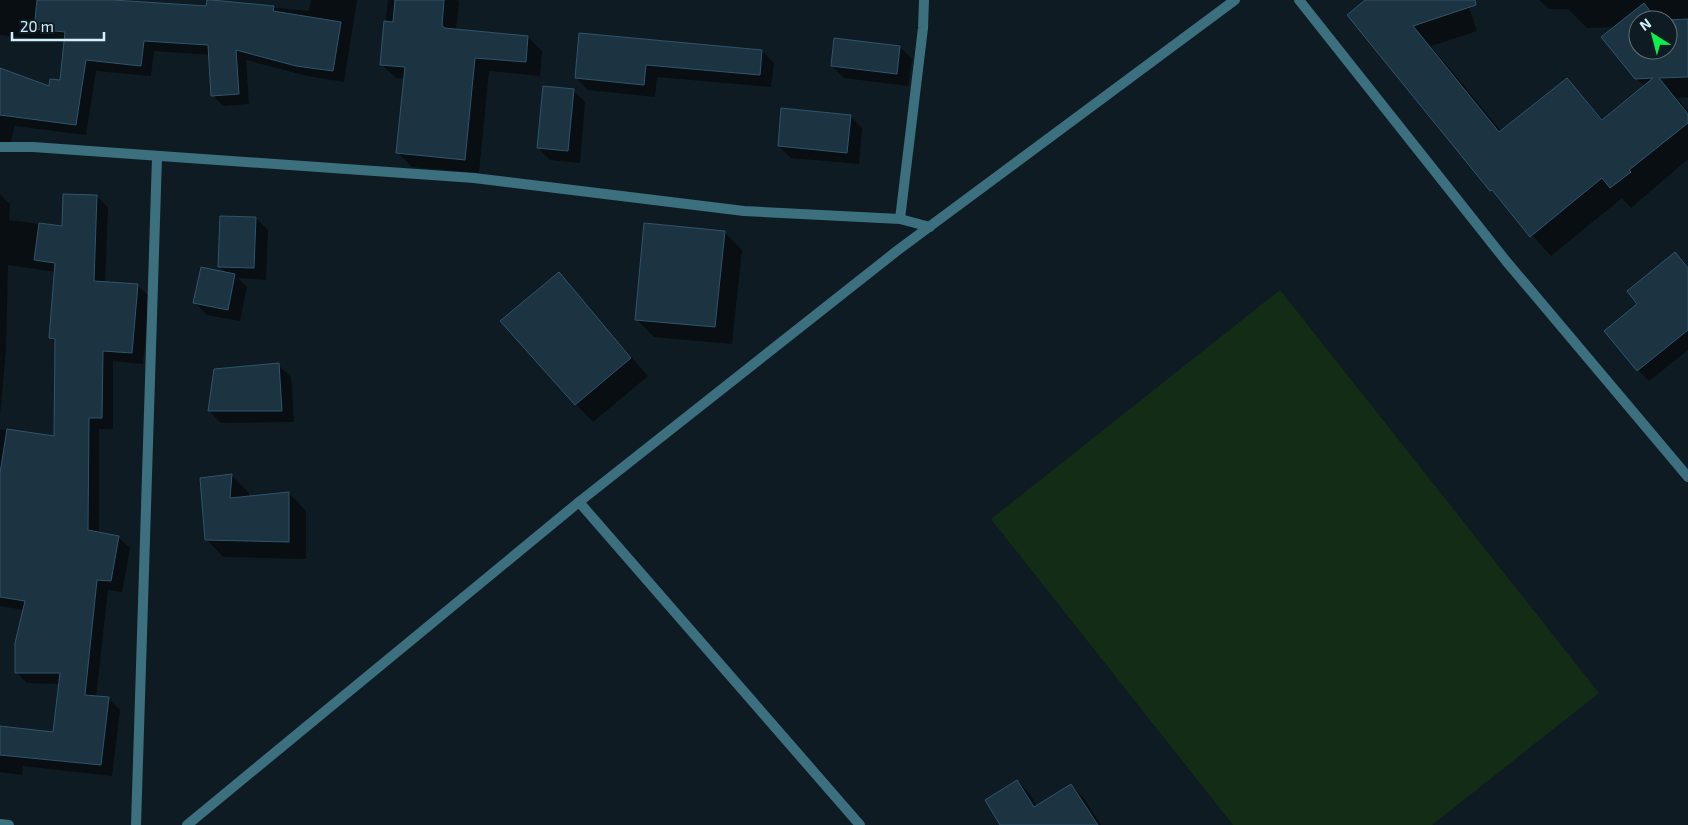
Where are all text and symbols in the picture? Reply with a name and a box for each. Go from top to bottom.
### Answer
scale bar [12,10,105,42]
north arrow [1628,10,1678,60]
text: N [1636,14,1654,34]
text: 20 m [20,17,54,35]

